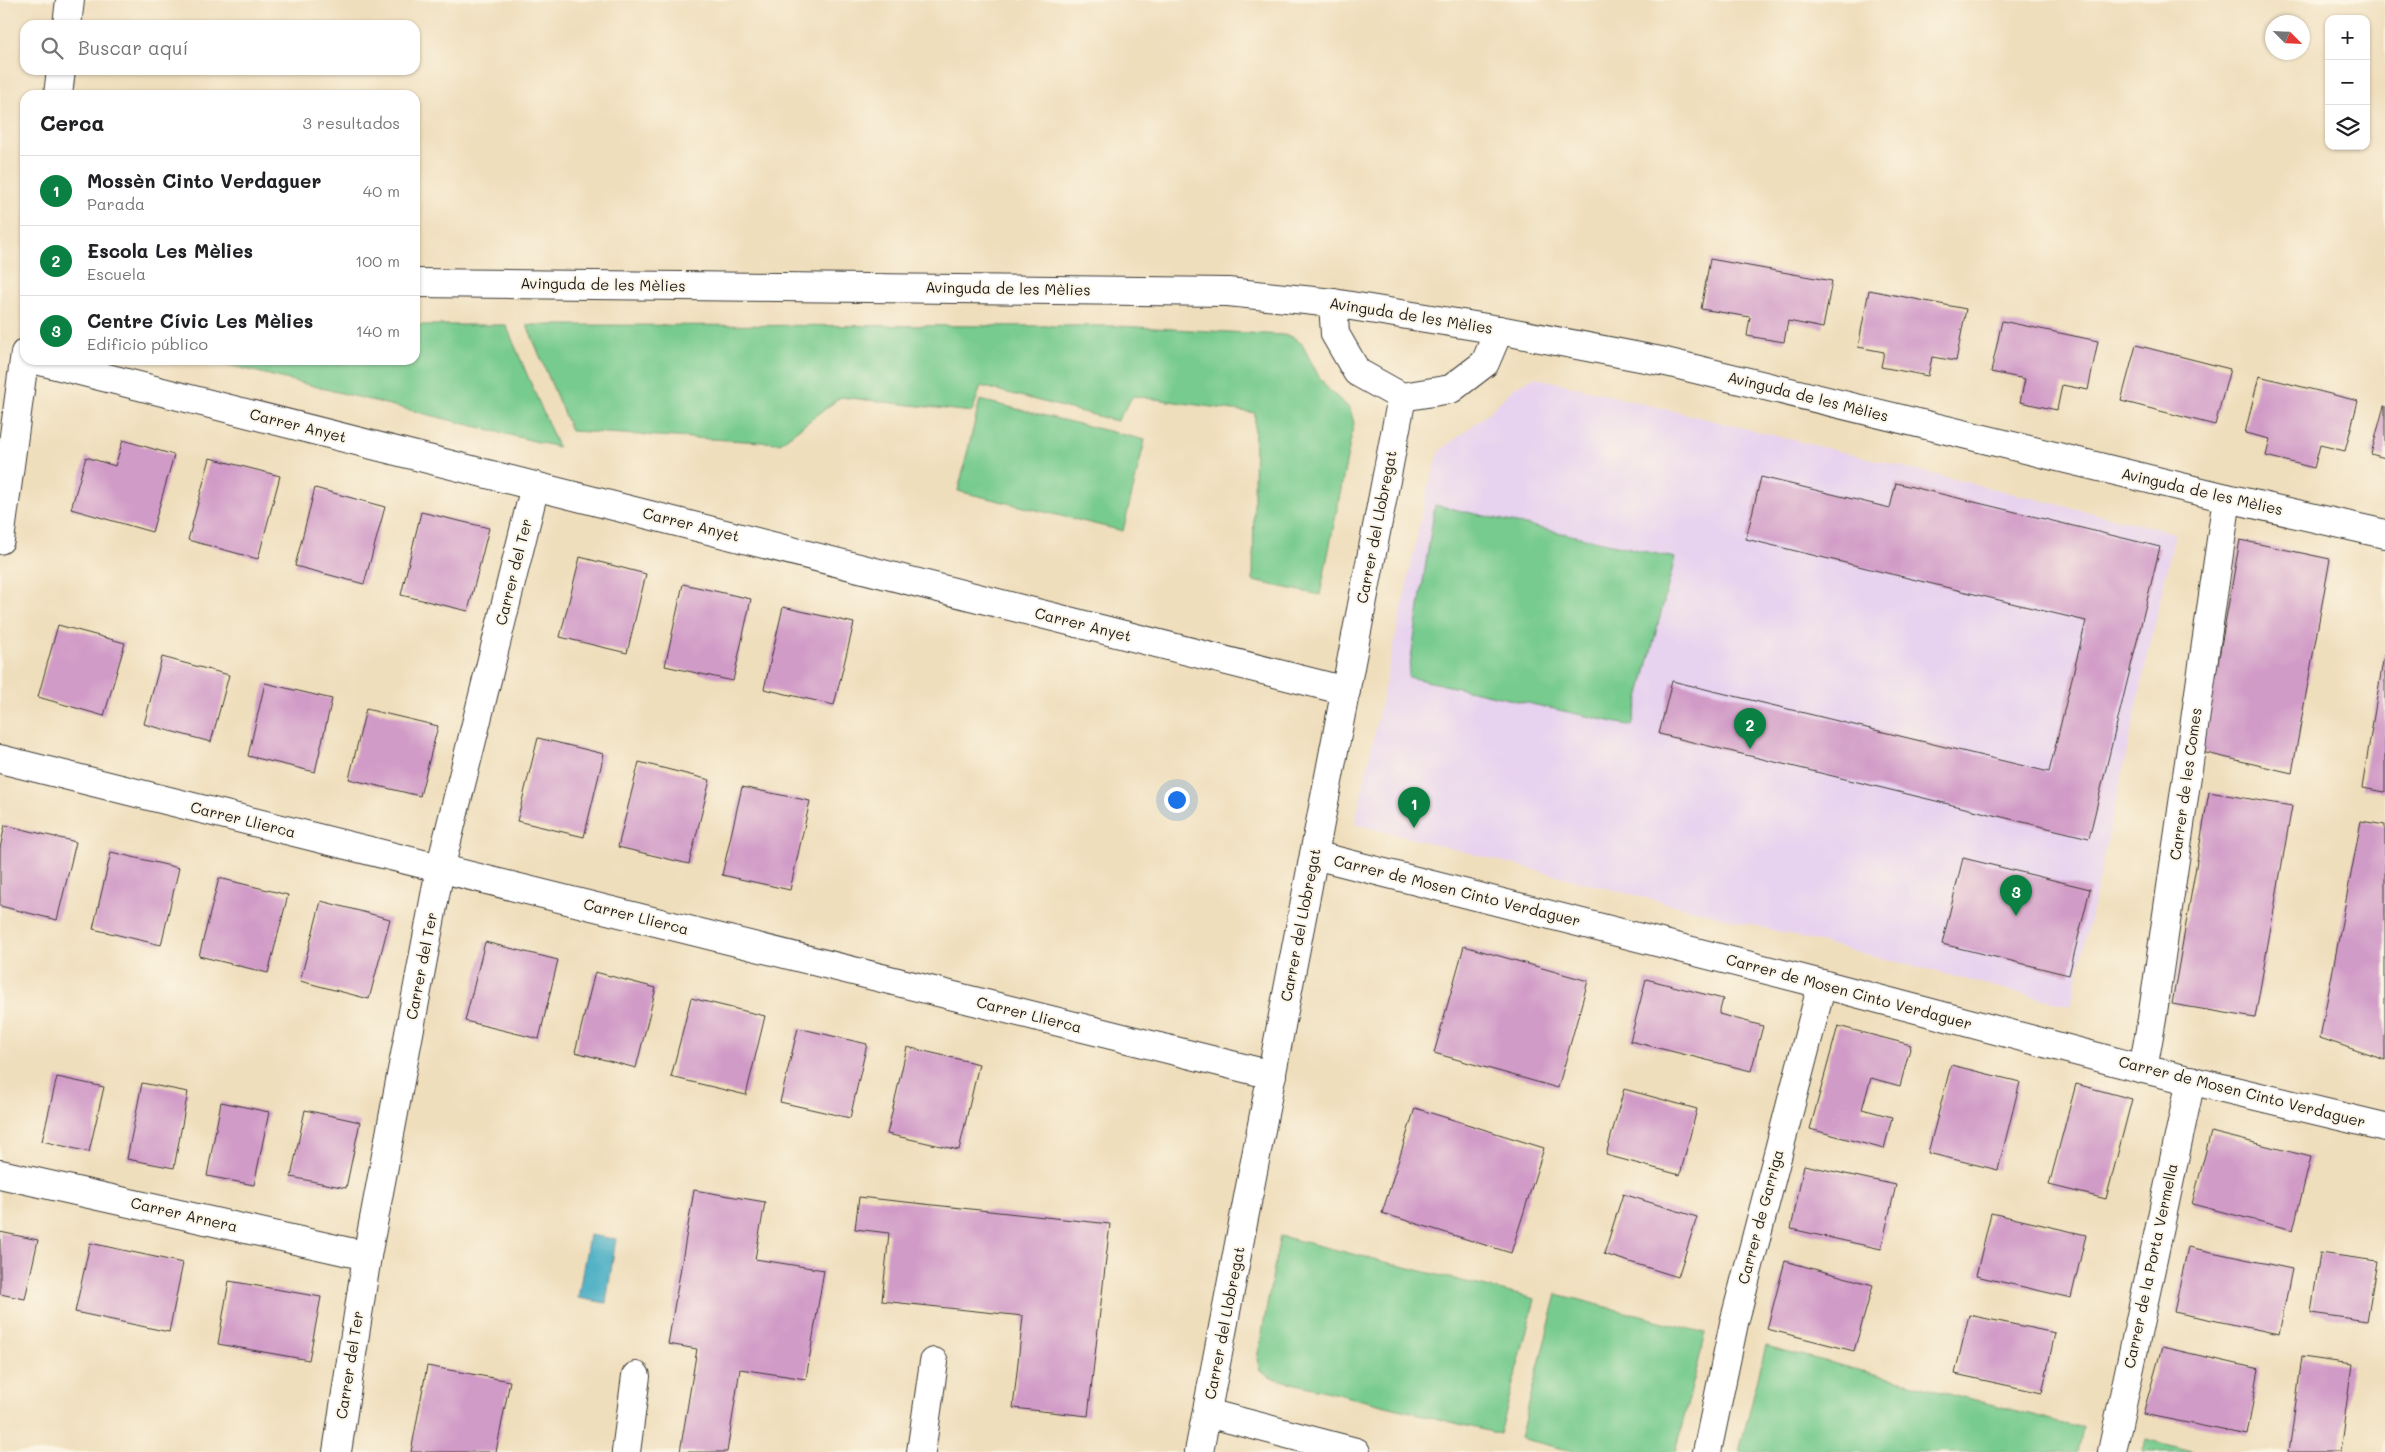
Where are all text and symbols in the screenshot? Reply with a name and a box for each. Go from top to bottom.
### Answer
north arrow [2265,15,2310,60]
map controls [2325,15,2370,150]
button: + [2325,15,2370,60]
search box [20,20,420,75]
icon: search [38,34,66,62]
text: Buscar aquí [78,35,188,60]
button: − [2325,60,2370,105]
button: layers [2325,105,2370,150]
text: Cerca [40,109,105,136]
text: 3 resultados [303,112,400,133]
text: Mossèn Cinto Verdaguer [87,168,321,193]
text: 1 [52,180,60,201]
text: 40 m [363,180,400,201]
text: Parada [87,193,145,214]
text: Escola Les Mèlies [87,238,253,263]
text: 2 [52,250,60,271]
text: 100 m [355,250,400,271]
text: Escuela [87,263,146,284]
street label: Avinguda de les Mèlies [520,273,686,295]
street label: Avinguda de les Mèlies [925,277,1091,299]
street label: Avinguda de les Mèlies [1328,292,1494,338]
text: Centre Cívic Les Mèlies [87,308,313,333]
text: 3 [51,320,61,341]
text: 140 m [356,320,400,341]
text: Edificio público [87,333,208,354]
street label: Avinguda de les Mèlies [1726,366,1891,426]
street label: Carrer Anyet [248,403,349,447]
street label: Carrer del Llobregat [1351,449,1401,605]
street label: Avinguda de les Mèlies [2119,463,2285,519]
street label: Carrer Anyet [641,502,742,546]
street label: Carrer del Ter [490,516,536,627]
street label: Carrer Anyet [1033,602,1134,646]
street label: Carrer de les Comes [2164,706,2206,861]
pin: 2 [1734,708,1766,749]
your location [1164,787,1190,813]
pin: 1 [1398,787,1430,828]
street label: Carrer Llierca [188,796,298,842]
street label: Carrer del Llobregat [1275,847,1325,1003]
street label: Carrer de Mosen Cinto Verdaguer [1332,850,1583,930]
pin: 3 [2000,875,2032,916]
street label: Carrer Llierca [581,893,691,939]
street label: Carrer del Ter [401,910,441,1021]
street label: Carrer de Mosen Cinto Verdaguer [1724,949,1974,1034]
street label: Carrer Llierca [974,991,1084,1037]
street label: Carrer de Mosen Cinto Verdaguer [2117,1051,2368,1131]
street label: Carrer de Garriga [1732,1147,1788,1286]
street label: Carrer de la Porta Vermella [2118,1161,2182,1370]
street label: Carrer Arnera [129,1192,240,1236]
street label: Carrer del Llobregat [1199,1245,1249,1401]
street label: Carrer del Ter [331,1309,367,1420]

